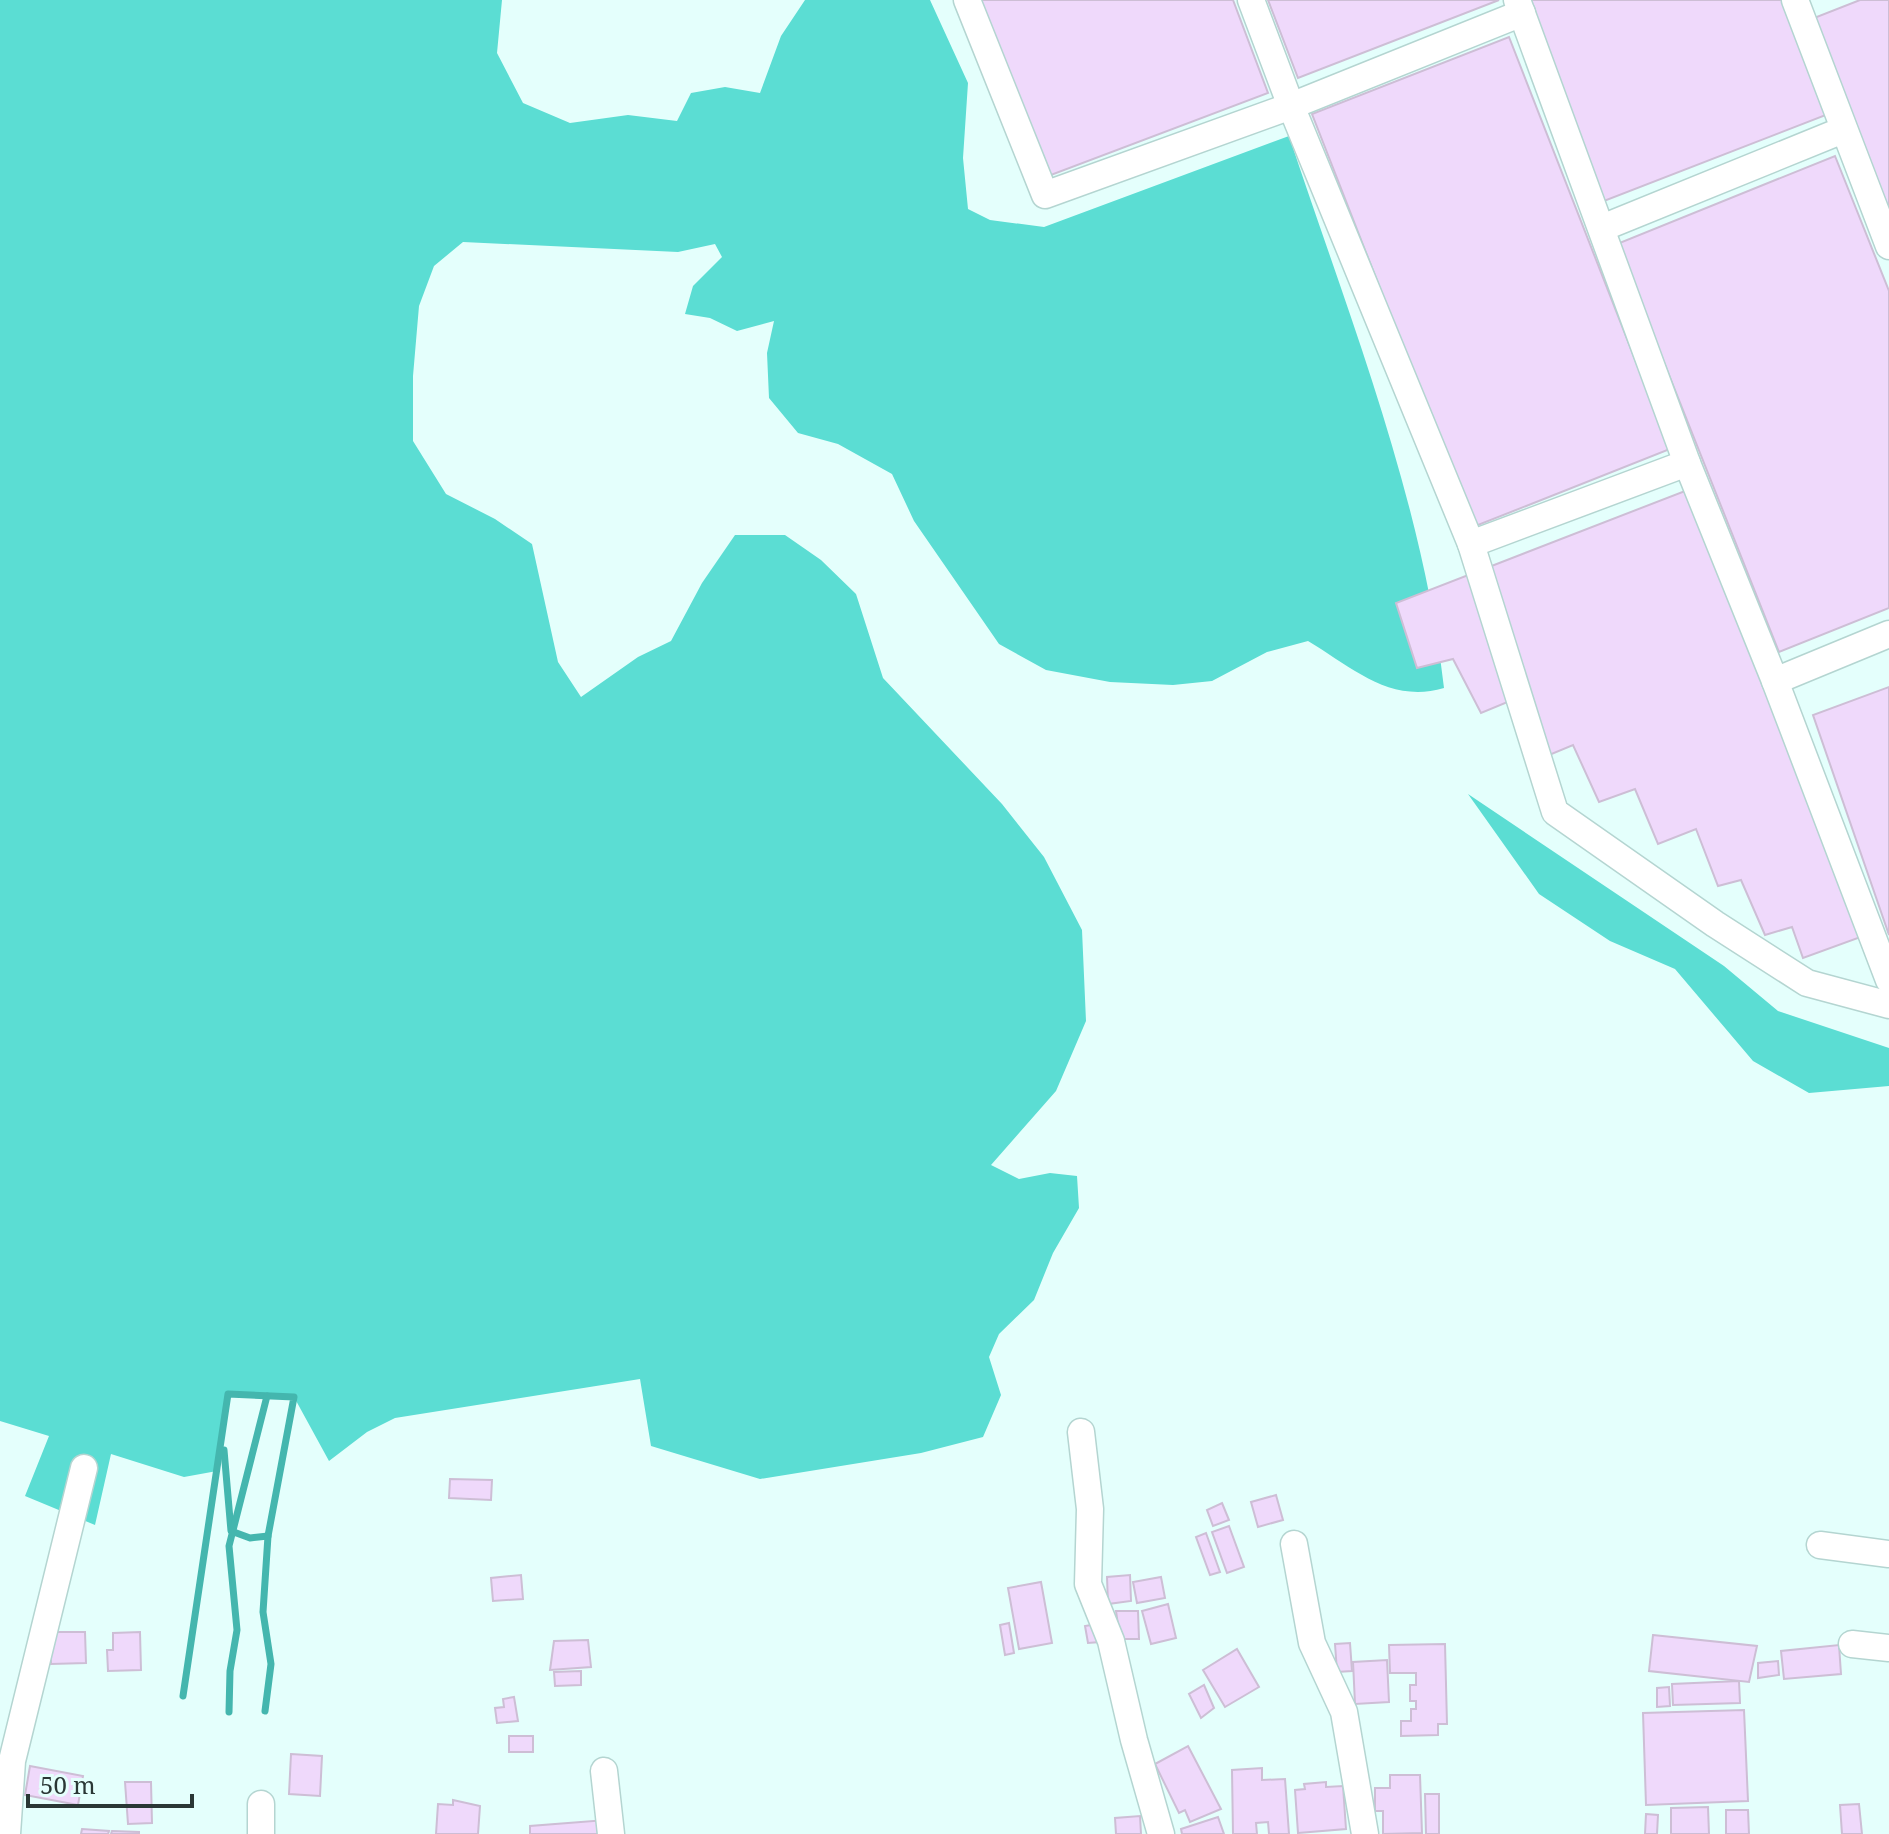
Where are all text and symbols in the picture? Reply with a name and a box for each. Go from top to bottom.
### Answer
scale bar [28,1758,192,1808]
text: 50 m [40,1768,96,1801]

